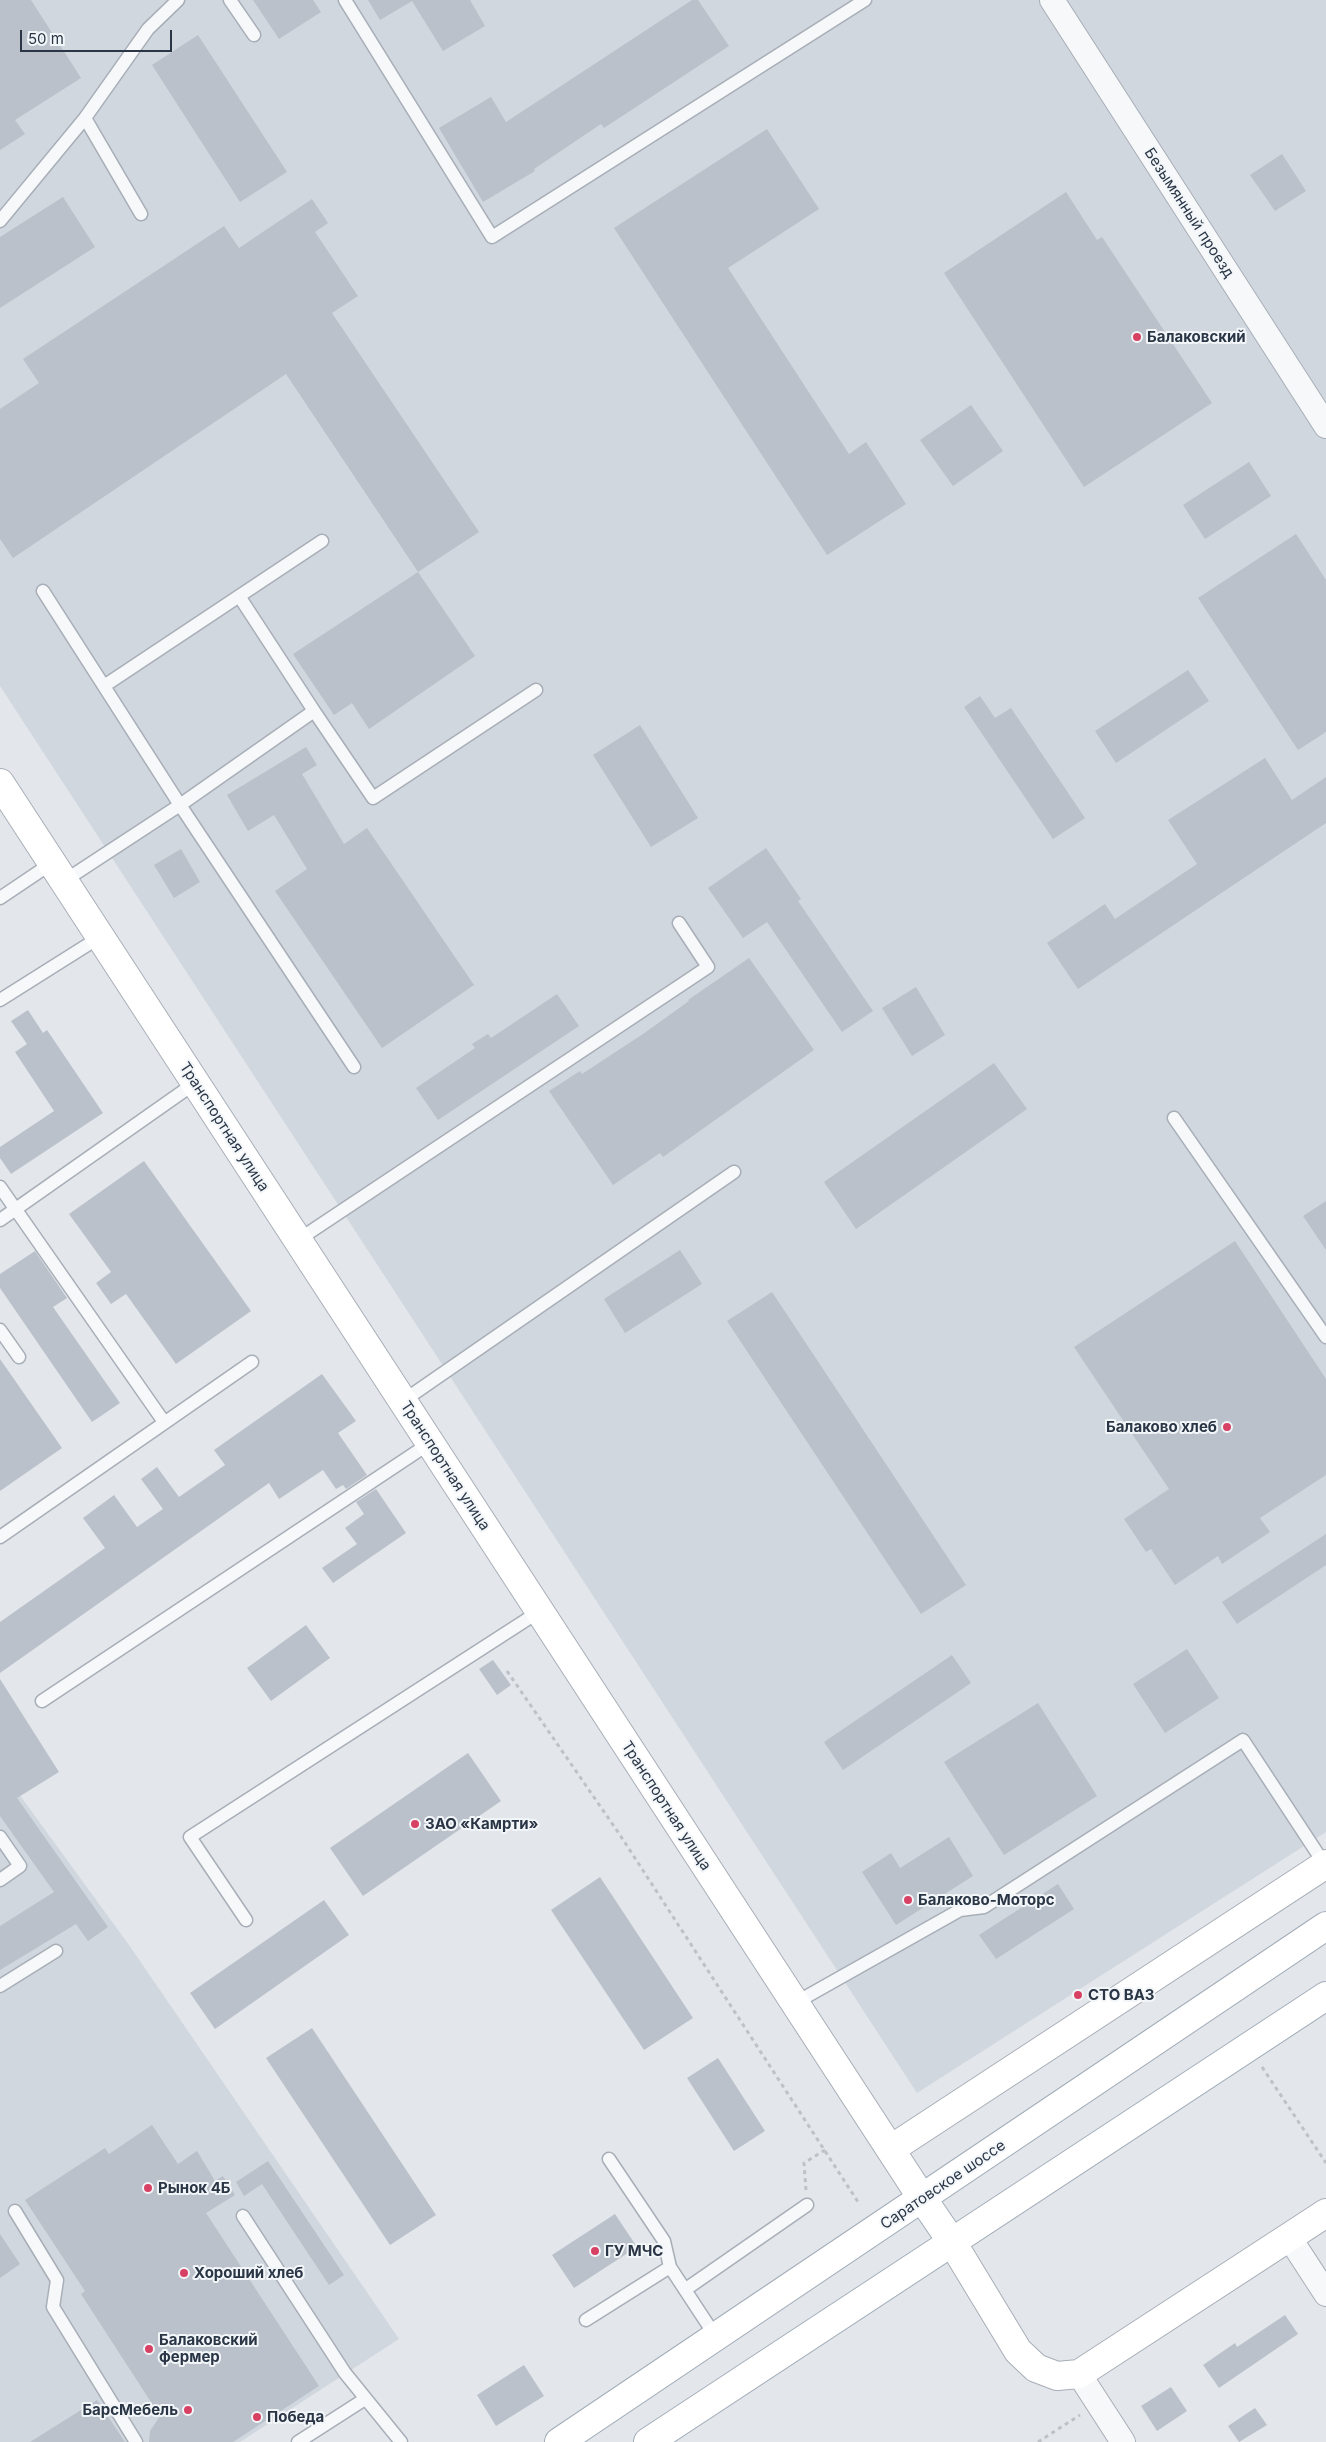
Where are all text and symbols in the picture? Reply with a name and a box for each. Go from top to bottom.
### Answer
scale bar [22,20,175,52]
text: 50 m [28,29,64,48]
street label: Безымянный проезд [1140,145,1238,281]
place label: Балаковский [1147,328,1246,346]
marker: Балаковский [1131,331,1143,343]
street label: Транспортная улица [175,1059,273,1195]
street label: Транспортная улица [396,1398,494,1534]
place label: Балаково хлеб [1106,1418,1217,1436]
marker: Балаково хлеб [1221,1421,1233,1433]
street label: Транспортная улица [617,1738,715,1874]
place label: ЗАО «Камрти» [425,1815,538,1833]
marker: ЗАО «Камрти» [409,1818,421,1830]
place label: Балаково-Моторс [918,1891,1055,1909]
marker: Балаково-Моторс [902,1894,914,1906]
place label: СТО ВАЗ [1088,1986,1155,2004]
marker: СТО ВАЗ [1072,1989,1084,2001]
street label: Саратовское шоссе [877,2136,1009,2234]
place label: Рынок 4Б [158,2179,231,2197]
marker: Рынок 4Б [142,2182,154,2194]
place label: ГУ МЧС [605,2242,663,2260]
marker: ГУ МЧС [589,2245,601,2257]
place label: Хороший хлеб [194,2264,303,2282]
marker: Хороший хлеб [178,2267,190,2279]
place label: Балаковский фермер [159,2331,258,2366]
marker: Балаковский фермер [143,2343,155,2355]
place label: БарсМебель [82,2401,178,2419]
marker: БарсМебель [182,2404,194,2416]
place label: Победа [267,2408,324,2426]
marker: Победа [251,2411,263,2423]

